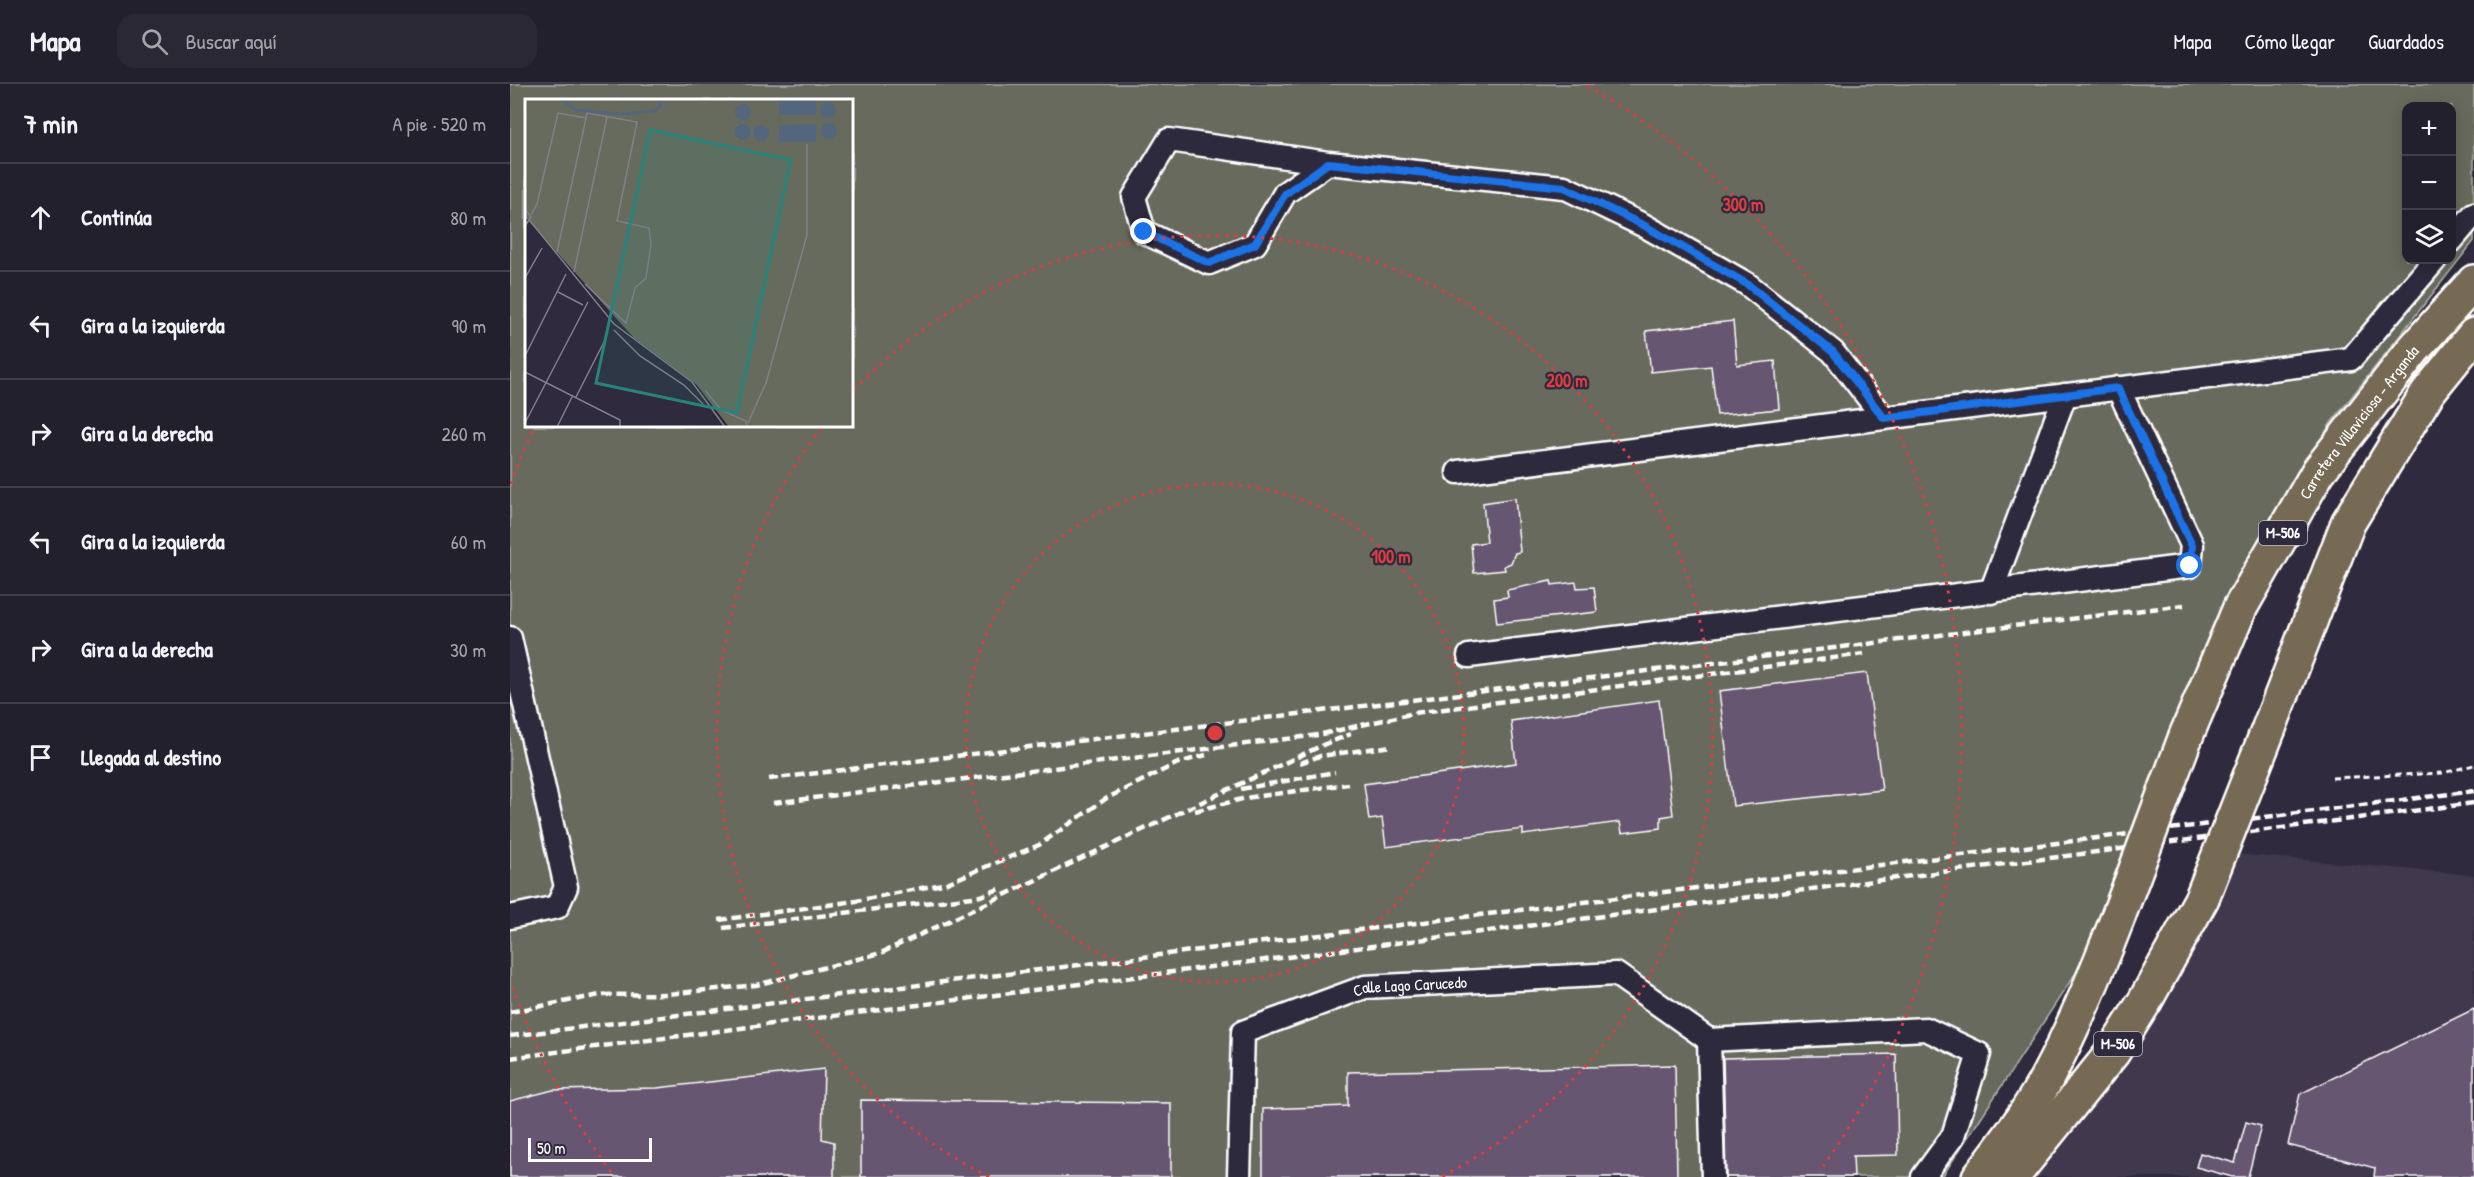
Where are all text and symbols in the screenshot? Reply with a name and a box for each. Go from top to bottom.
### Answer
search box [117,14,537,68]
text: Mapa [30,22,81,60]
icon: search [138,25,171,58]
text: Buscar aquí [186,26,277,56]
text: Mapa [2173,27,2211,56]
text: Cómo llegar [2244,27,2335,56]
text: Guardados [2368,27,2444,56]
inset map [525,99,854,428]
map controls [2402,102,2456,264]
button: + [2402,102,2456,156]
text: 7 min [24,106,78,141]
text: A pie · 520 m [392,110,486,137]
button: − [2402,156,2456,210]
text: 300 m [1723,192,1763,217]
icon: ahead [24,201,57,234]
text: Continúa [81,202,152,232]
text: 80 m [450,204,486,231]
button: layers [2402,210,2456,264]
route end [1130,218,1156,244]
icon: left [24,309,57,342]
text: Gira a la izquierda [81,310,225,340]
text: 90 m [452,312,486,339]
street label: Carretera Villaviciosa - Arganda [2294,340,2423,503]
text: 200 m [1547,368,1587,393]
icon: right [24,417,57,450]
text: Gira a la derecha [81,418,213,448]
text: 260 m [442,420,486,447]
road number: M-506 [2259,521,2307,545]
icon: left [24,525,57,558]
text: Gira a la izquierda [81,526,225,556]
text: 60 m [451,528,486,555]
text: 100 m [1371,544,1411,569]
route start [2176,552,2202,578]
icon: right [24,633,57,666]
text: Gira a la derecha [81,634,213,664]
text: 30 m [450,636,486,663]
centre of rings [1205,723,1225,743]
icon: arrive [24,741,57,774]
text: Llegada al destino [81,742,221,772]
street label: Calle Lago Carucedo [1350,971,1468,1002]
road number: M-506 [2094,1032,2142,1056]
scale bar [528,1135,652,1162]
text: 50 m [537,1137,566,1159]

